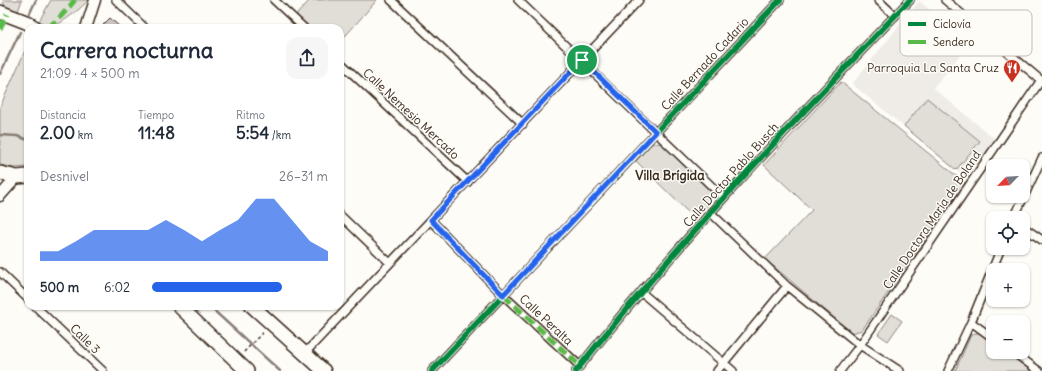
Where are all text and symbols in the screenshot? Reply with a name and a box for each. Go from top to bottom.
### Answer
legend [900,10,1032,56]
street label: Calle Bernado Cadario [658,14,752,113]
text: Ciclovía [933,17,971,31]
text: Sendero [933,35,974,49]
text: Carrera nocturna [40,36,213,64]
button: share [286,37,328,79]
pin [565,43,599,77]
icon: arrive [571,49,593,71]
restaurant icon: Parroquia La Santa Cruz [1002,58,1022,83]
place label: Parroquia La Santa Cruz [867,60,999,75]
text: 21:09 · 4 × 500 m [40,65,140,82]
street label: Calle Nemesio Mercado [360,65,463,162]
text: Distancia [40,108,86,122]
text: Tiempo [138,108,174,122]
text: Ritmo [236,108,265,122]
street label: Calle Doctor Pablo Busch [680,119,782,230]
text: 2.00 [40,122,75,144]
text: 11:48 [138,122,175,144]
text: 5:54 [236,122,269,144]
text: km [75,128,93,142]
text: /km [269,128,291,142]
street label: Calle Doctora María de Boland [879,147,984,292]
north arrow [986,159,1030,203]
map controls [986,159,1030,359]
district label: Villa Brígida [635,167,705,184]
text: Desnivel [40,168,89,185]
text: 26–31 m [279,168,328,185]
button: locate [986,211,1030,255]
button: + [986,263,1030,307]
text: 500 m [40,279,79,296]
text: 6:02 [104,279,130,296]
street label: Calle Peralta [516,291,576,348]
button: − [986,315,1030,359]
street label: Calle 3 [67,321,104,357]

